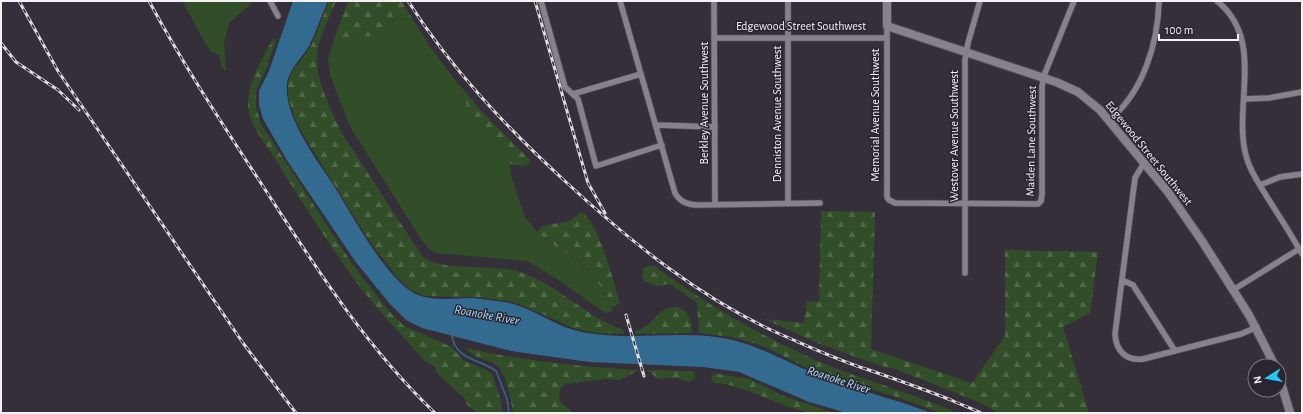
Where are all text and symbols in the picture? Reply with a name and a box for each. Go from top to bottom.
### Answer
scale bar [1159,16,1238,42]
street label: Edgewood Street Southwest [736,20,866,32]
text: 100 m [1165,24,1193,36]
street label: Berkley Avenue Southwest [698,41,711,164]
street label: Denniston Avenue Southwest [771,46,783,182]
street label: Memorial Avenue Southwest [869,48,881,182]
street label: Westover Avenue Southwest [948,70,960,202]
street label: Maiden Lane Southwest [1024,85,1038,197]
street label: Edgewood Street Southwest [1103,99,1195,207]
water label: Roanoke River [453,303,521,328]
north arrow [1247,358,1287,398]
water label: Roanoke River [805,364,872,397]
text: N [1252,375,1264,385]

